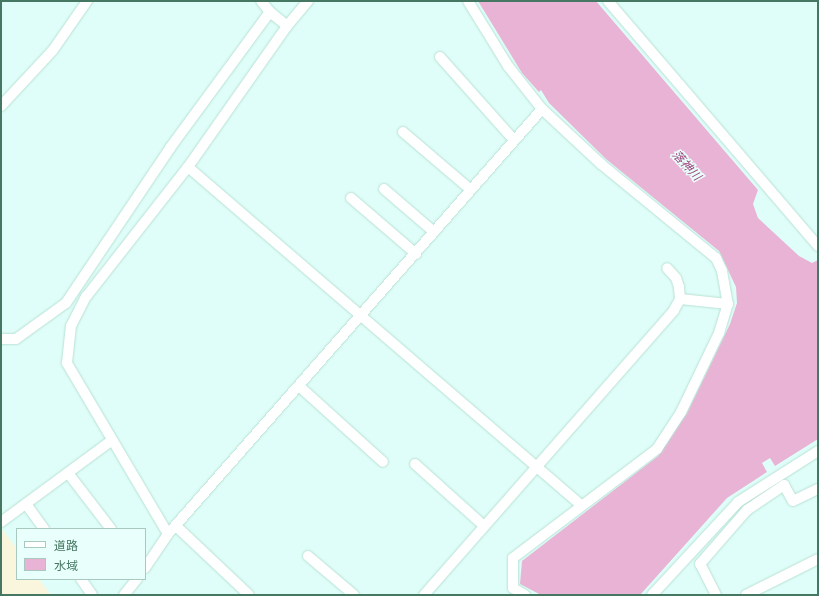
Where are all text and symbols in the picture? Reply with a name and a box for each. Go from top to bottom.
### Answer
water label: 落神川 [668,148,704,184]
legend [16,528,146,580]
text: 道路 [54,539,78,553]
text: 水域 [54,559,78,573]

